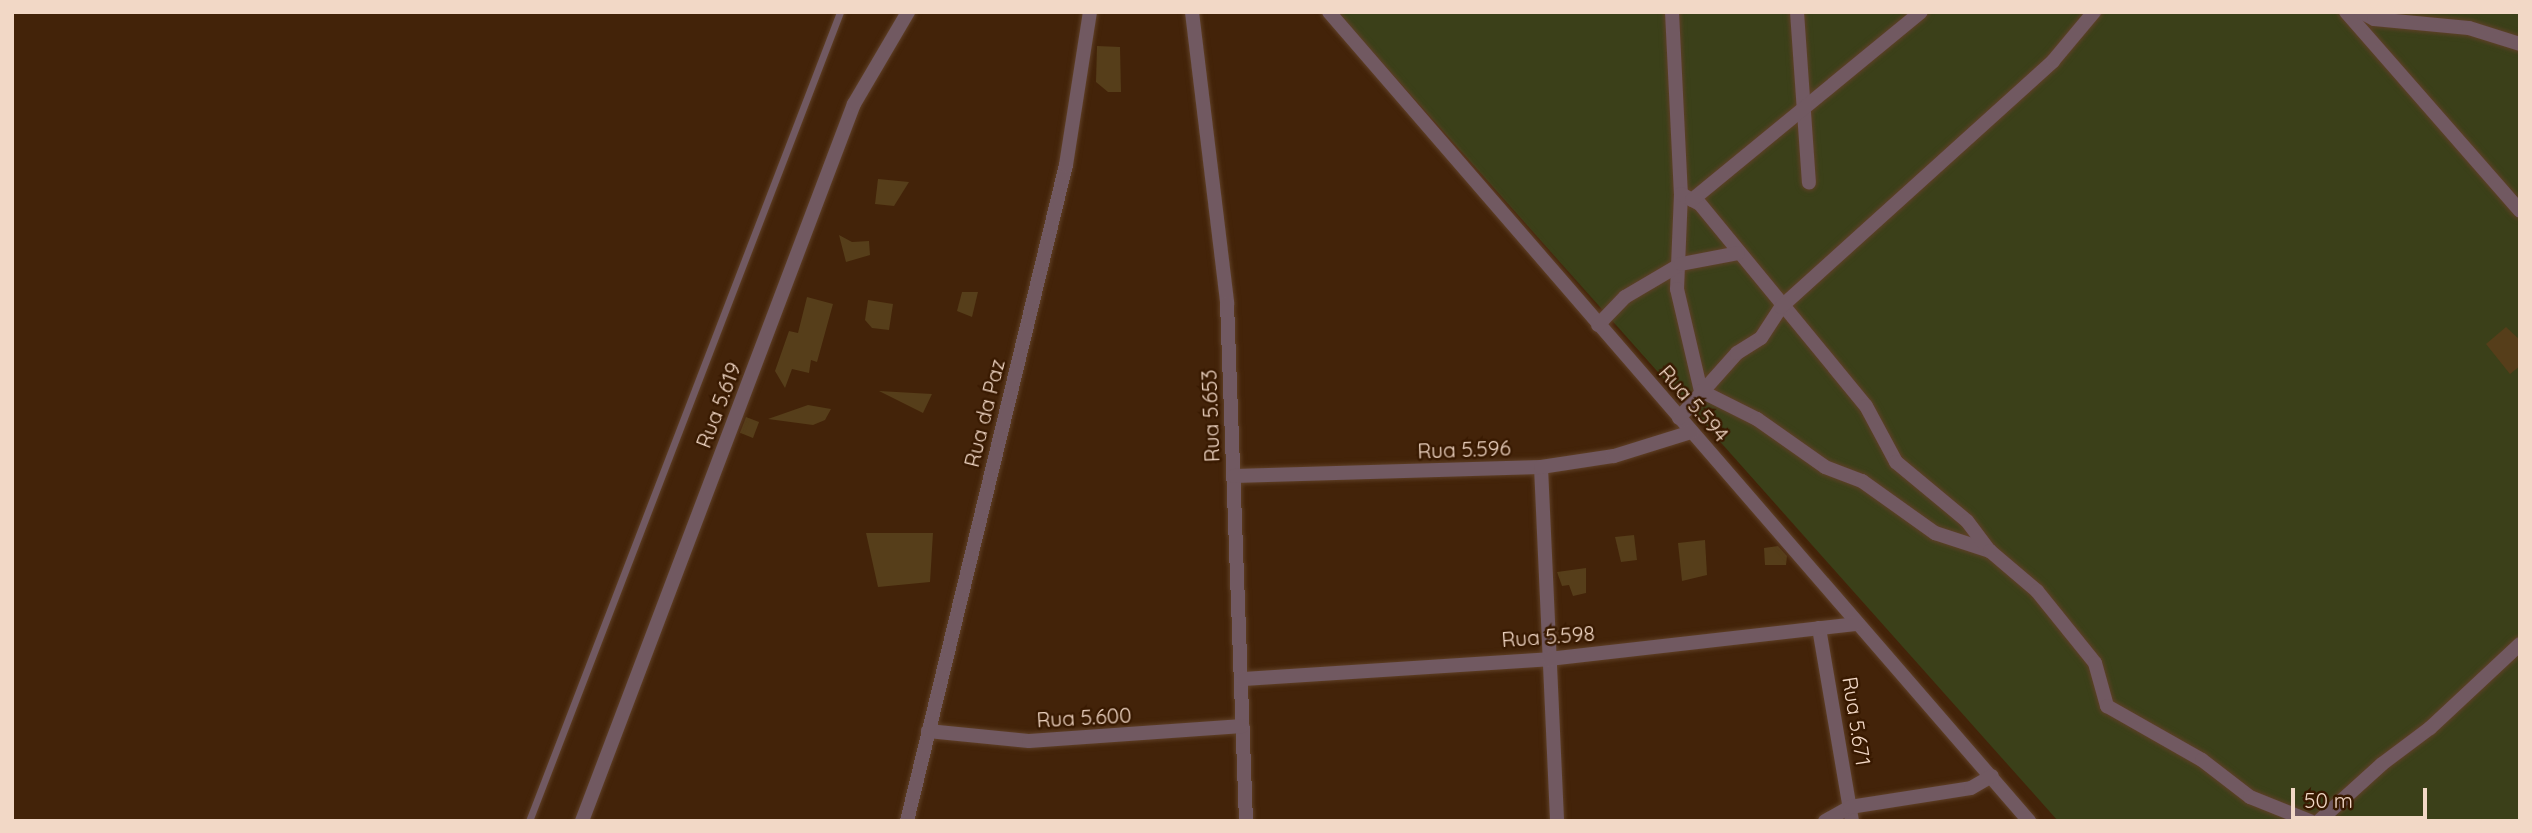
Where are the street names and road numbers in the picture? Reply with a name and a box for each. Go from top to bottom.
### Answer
street label: Rua da Paz [958,356,1010,470]
street label: Rua 5.619 [690,359,746,451]
street label: Rua 5.594 [1654,360,1734,446]
street label: Rua 5.653 [1196,369,1224,463]
street label: Rua 5.596 [1417,435,1511,463]
street label: Rua 5.598 [1500,620,1596,652]
street label: Rua 5.671 [1838,675,1876,767]
street label: Rua 5.600 [1036,702,1132,732]

